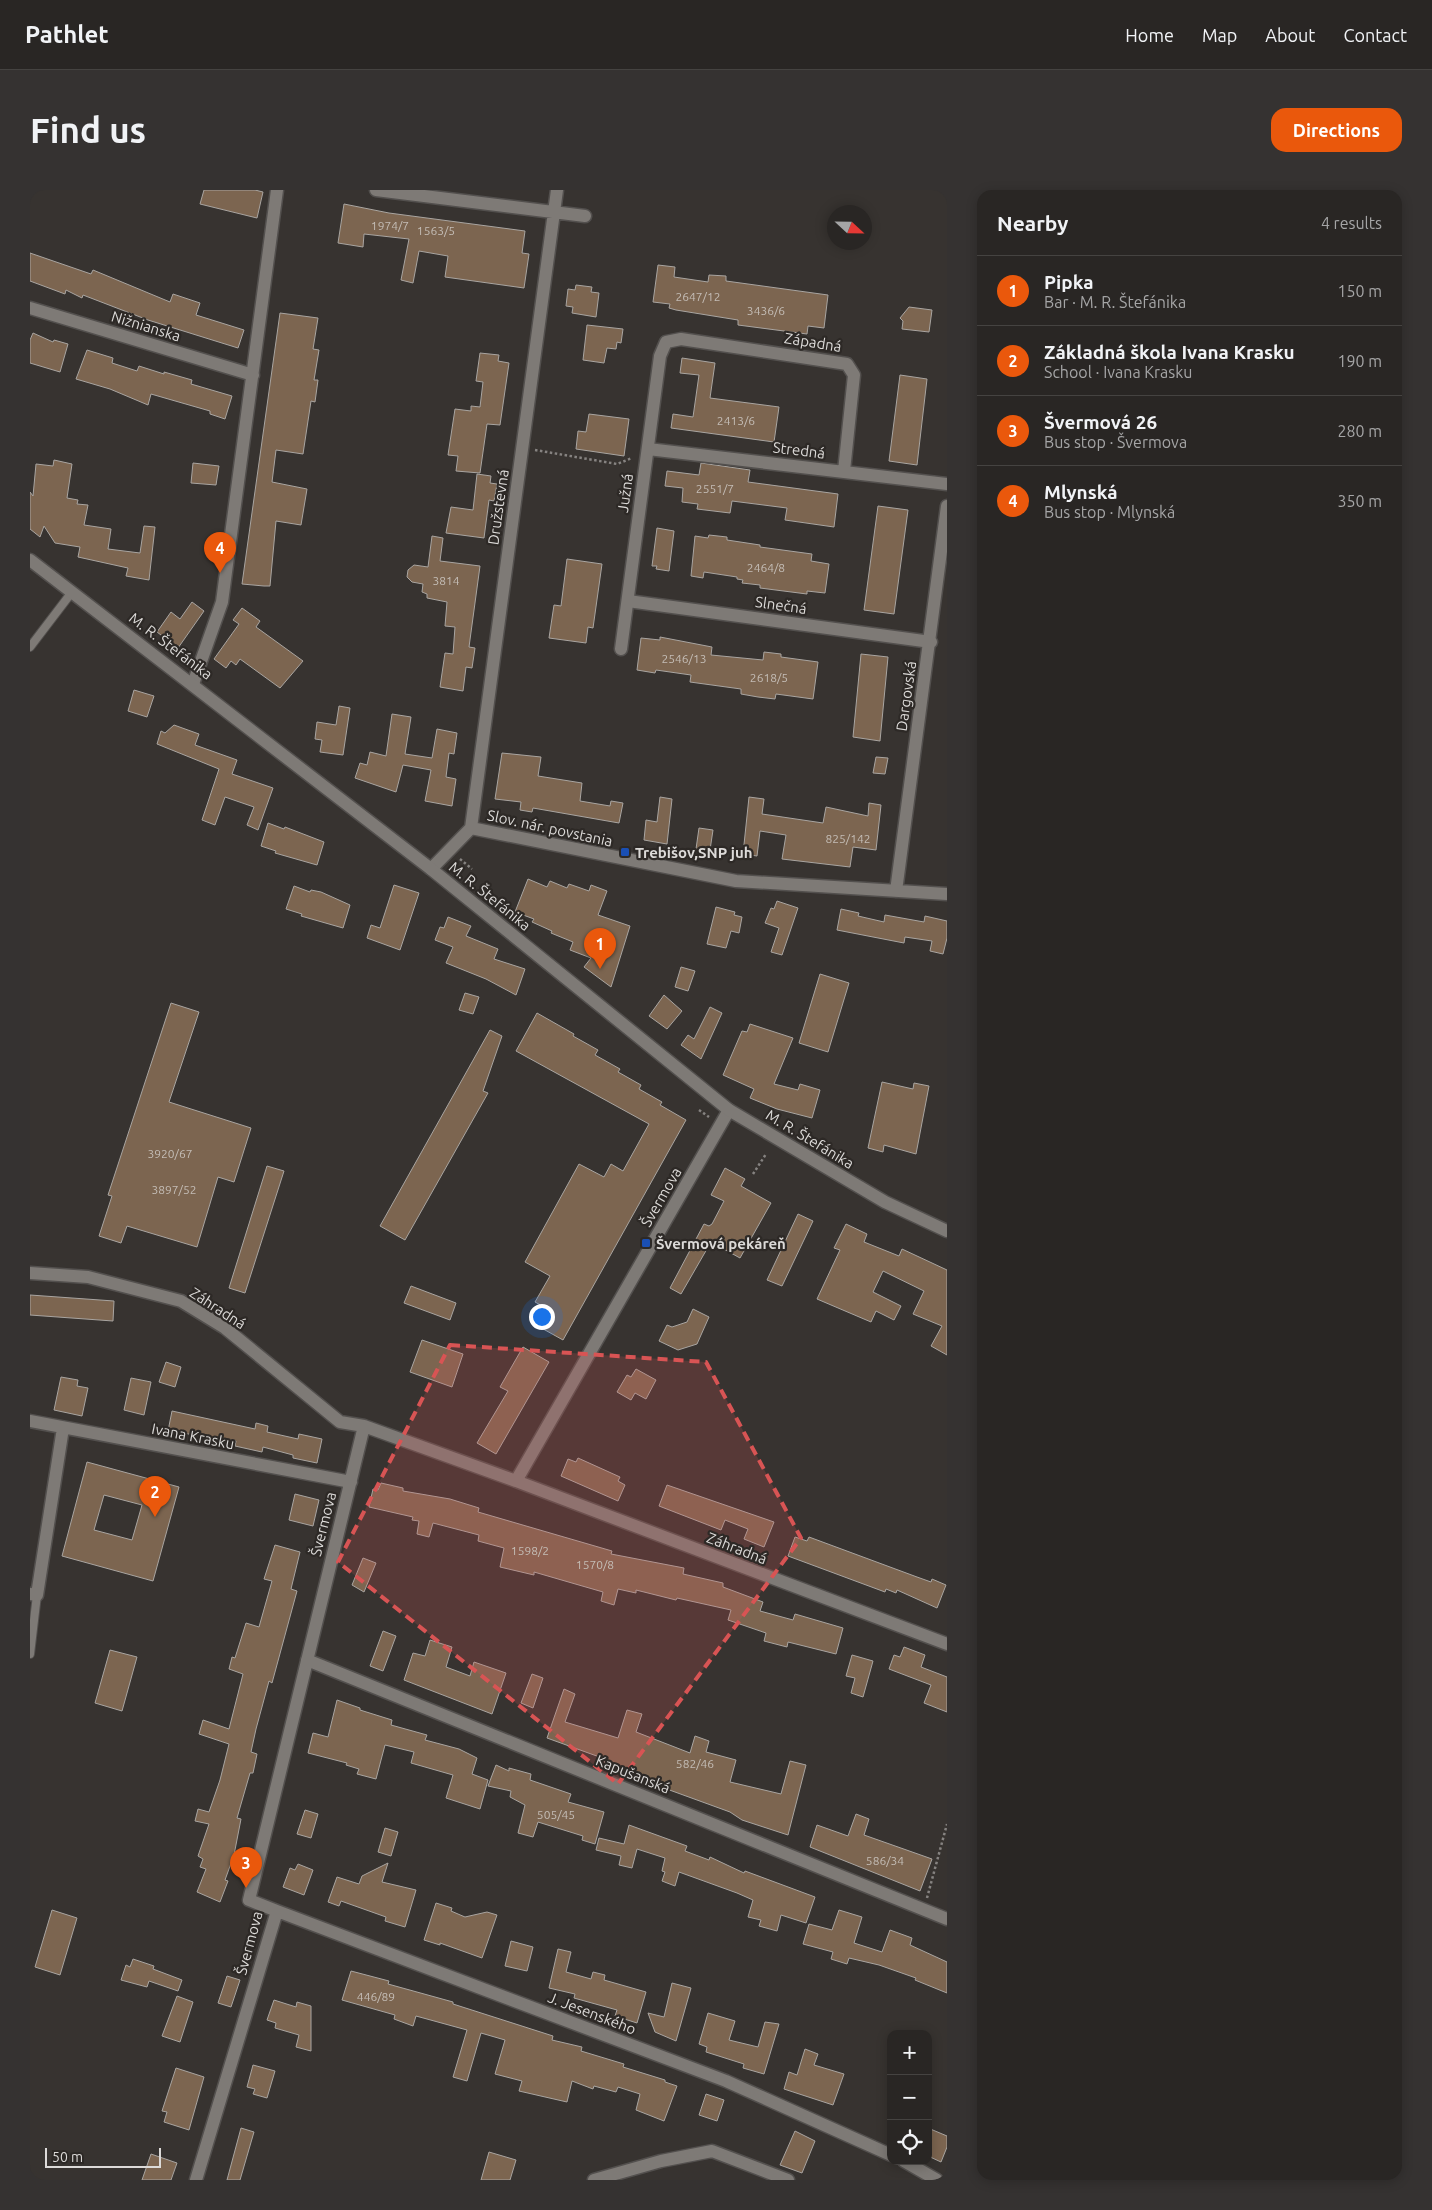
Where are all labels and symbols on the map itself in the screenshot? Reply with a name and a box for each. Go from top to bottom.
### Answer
north arrow [827,205,872,250]
house number: 1974/7 [371,219,409,232]
house number: 1563/5 [417,224,455,237]
house number: 2647/12 [675,290,721,303]
house number: 3436/6 [747,304,785,317]
street label: Nižnianska [109,307,183,345]
street label: Západná [783,329,843,355]
house number: 2413/6 [717,414,755,427]
street label: Stredná [772,438,826,462]
street label: Družstevná [484,468,512,546]
street label: Južná [614,472,636,514]
house number: 2551/7 [696,482,734,495]
pin: 4 [204,532,236,573]
house number: 2464/8 [747,561,785,574]
house number: 3814 [432,574,460,587]
street label: Slnečná [754,593,808,617]
street label: M. R. Štefánika [126,609,216,683]
house number: 2546/13 [661,652,707,665]
street label: Dargovská [893,660,919,732]
house number: 2618/5 [750,671,788,684]
street label: Slov. nár. povstania [486,806,614,850]
house number: 825/142 [825,832,871,845]
place label: Trebišov,SNP juh [635,844,753,861]
marker: Trebišov,SNP juh [619,846,631,858]
street label: M. R. Štefánika [446,858,534,934]
pin: 1 [584,928,616,969]
street label: M. R. Štefánika [763,1106,857,1172]
house number: 3920/67 [147,1147,193,1160]
street label: Švermova [637,1164,685,1230]
house number: 3897/52 [151,1183,197,1196]
place label: Švermová pekáreň [656,1235,786,1252]
marker: Švermová pekáreň [640,1237,652,1249]
street label: Záhradná [187,1284,249,1332]
your location [529,1304,555,1330]
street label: Ivana Krasku [150,1420,236,1452]
pin: 2 [139,1476,171,1517]
street label: Švermova [307,1490,339,1558]
street label: Záhradná [704,1529,770,1567]
house number: 1598/2 [511,1544,549,1557]
house number: 1570/8 [576,1558,614,1571]
street label: Kapušanská [593,1751,673,1797]
house number: 582/46 [676,1757,714,1770]
house number: 505/45 [537,1808,575,1821]
pin: 3 [230,1847,262,1888]
house number: 586/34 [866,1854,904,1867]
street label: Švermova [232,1909,266,1977]
street label: J. Jesenského [546,1988,638,2038]
house number: 446/89 [357,1990,395,2003]
scale bar [45,2145,161,2168]

